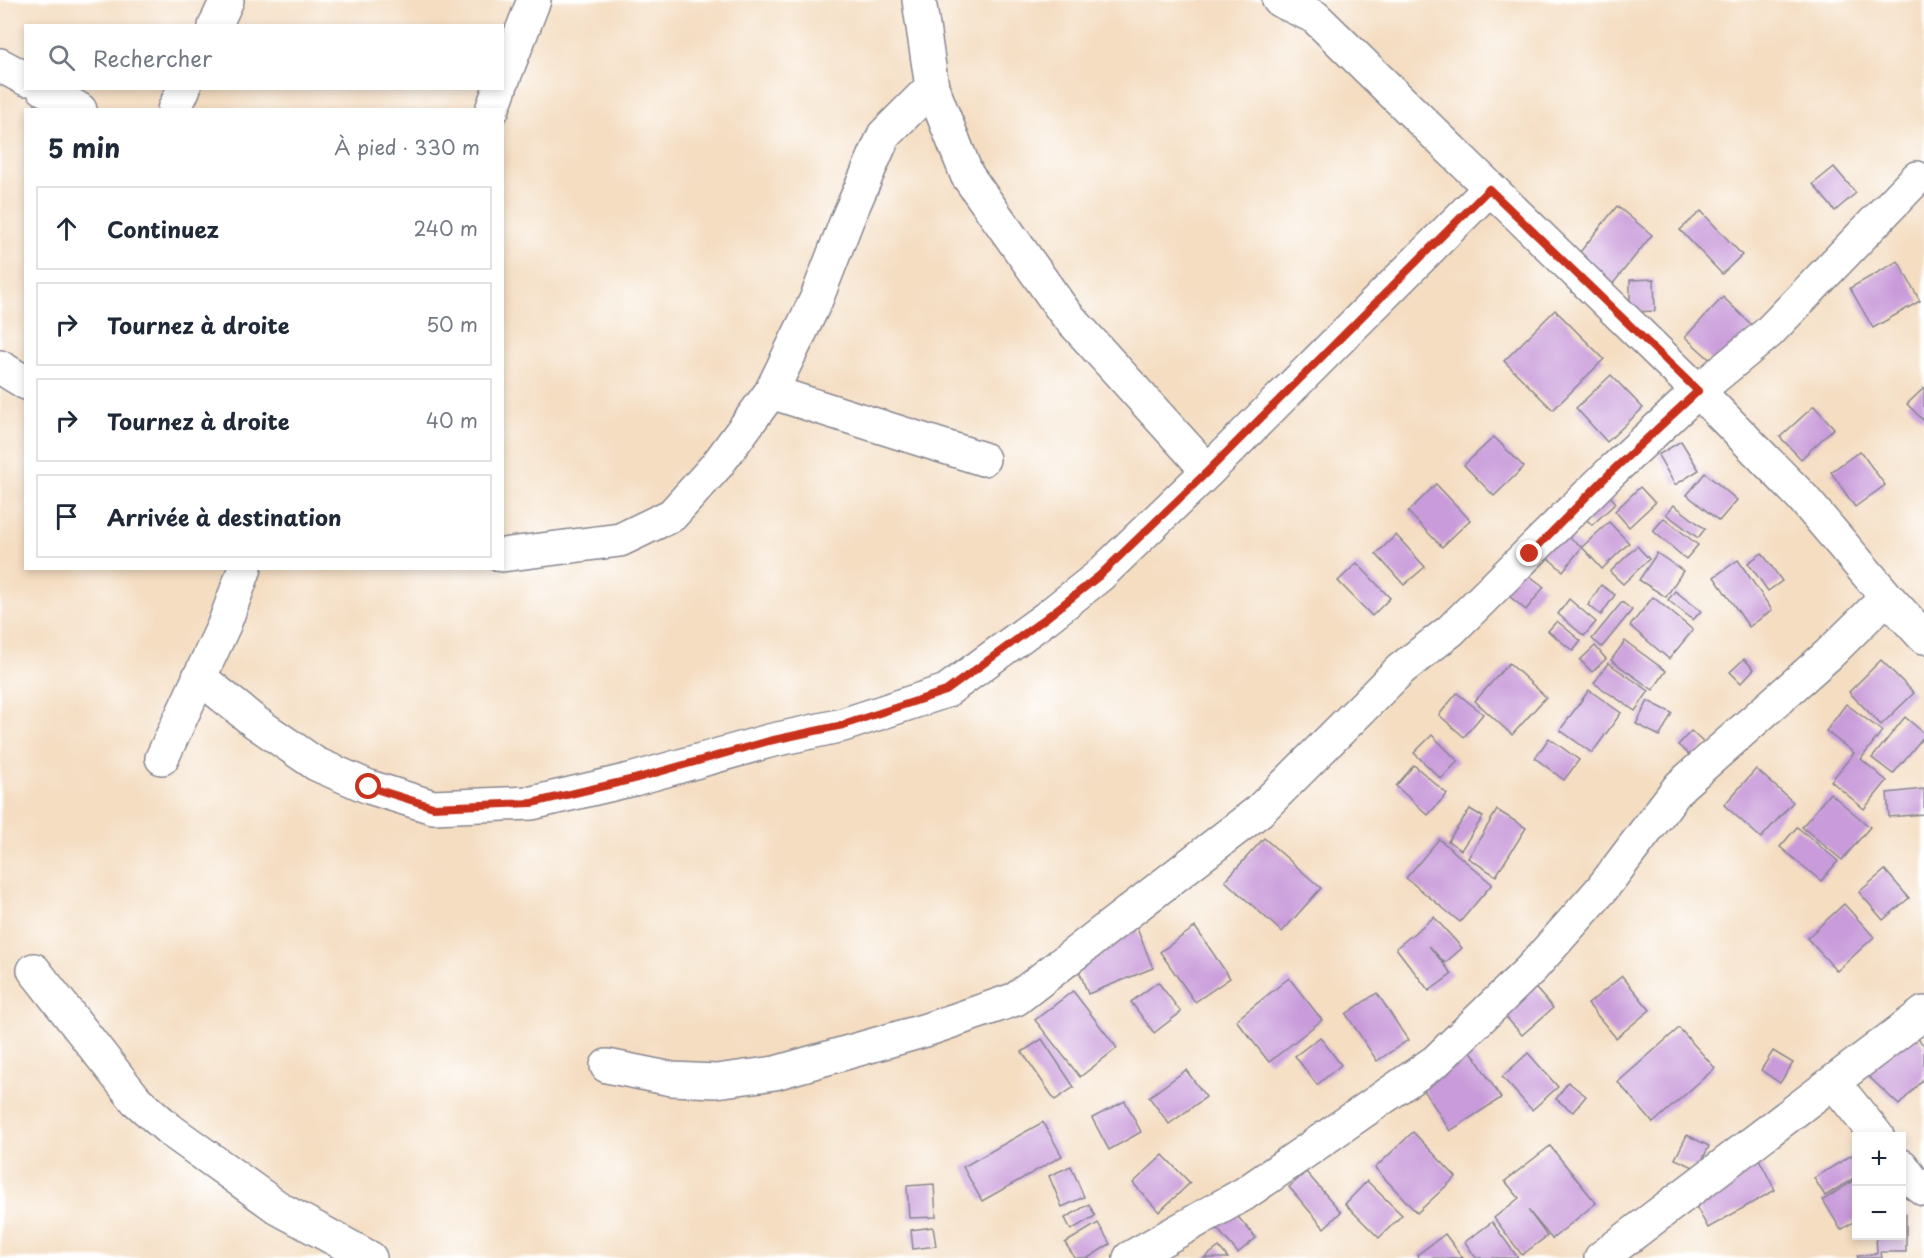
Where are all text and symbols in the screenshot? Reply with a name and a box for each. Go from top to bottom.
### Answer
search box [24,24,504,90]
icon: search [45,41,78,74]
text: Rechercher [93,41,212,74]
text: 5 min [48,128,120,167]
text: À pied · 330 m [334,132,480,162]
icon: ahead [50,212,83,245]
text: Continuez [107,212,219,245]
text: 240 m [413,213,478,243]
icon: right [50,308,83,341]
text: Tournez à droite [107,308,290,341]
text: 50 m [426,309,478,339]
icon: right [50,404,83,437]
text: Tournez à droite [107,404,290,437]
text: 40 m [426,405,478,435]
icon: arrive [50,500,83,533]
text: Arrivée à destination [107,500,341,533]
route end [1516,540,1542,566]
route start [355,773,381,799]
map controls [1852,1132,1906,1240]
button: + [1852,1132,1906,1186]
button: − [1852,1186,1906,1240]

